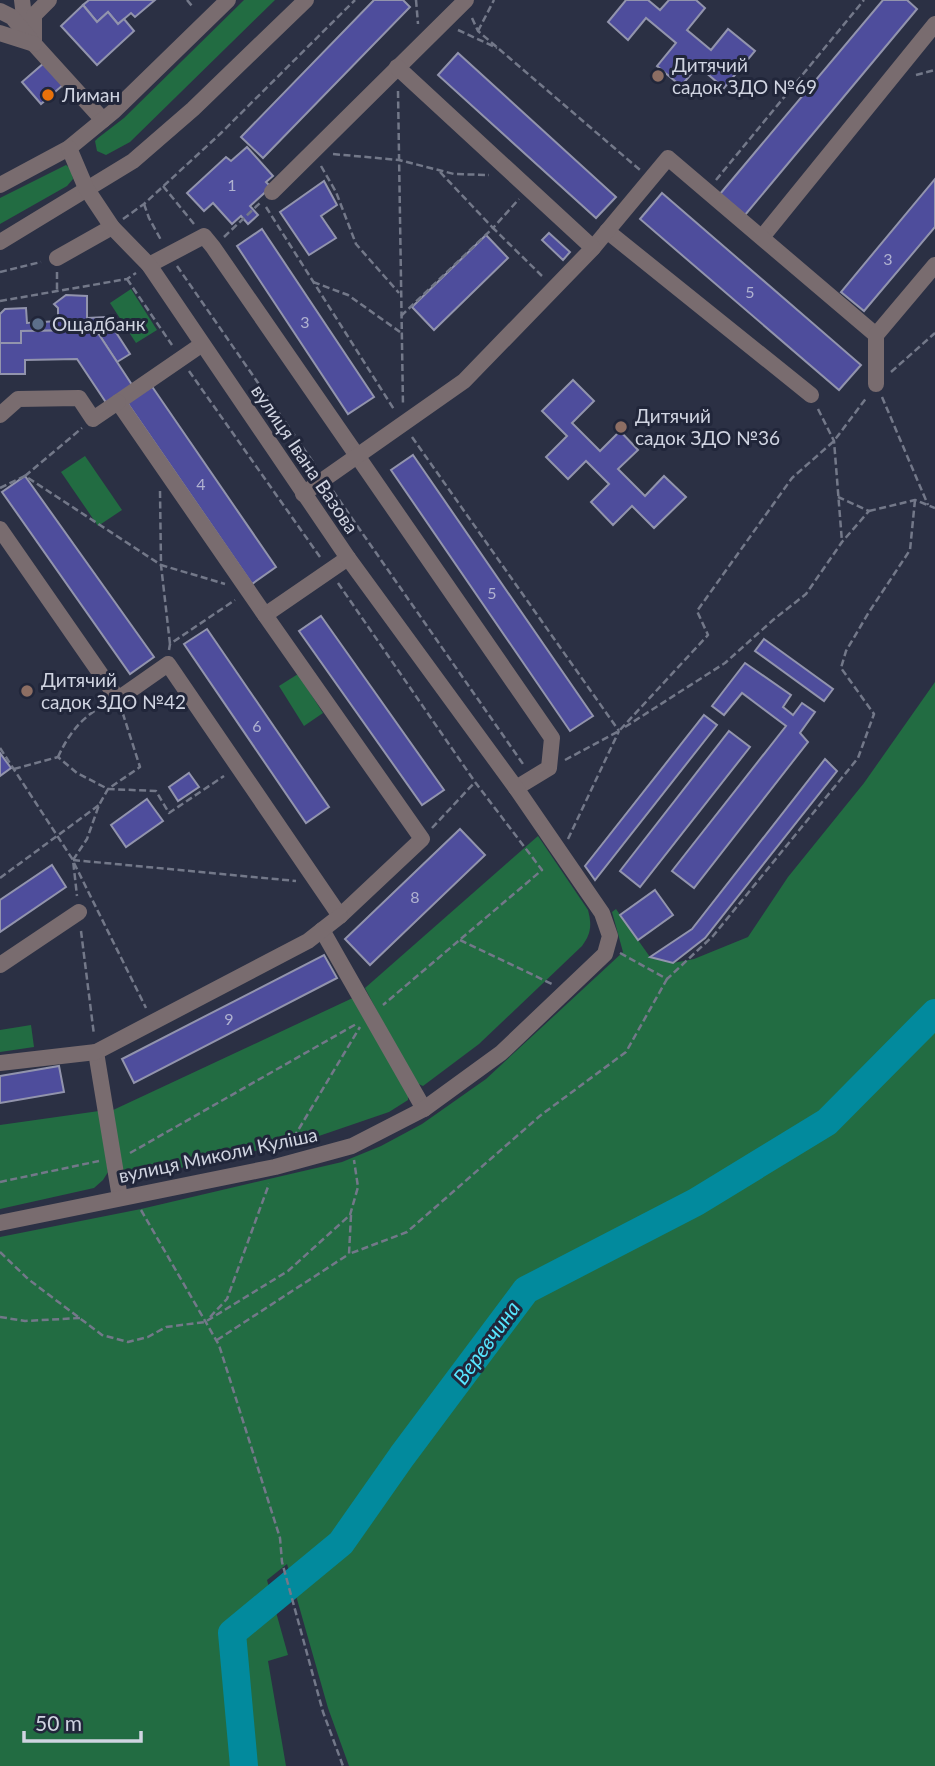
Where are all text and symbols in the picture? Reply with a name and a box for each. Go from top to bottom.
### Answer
place label: Дитячий садок ЗДО №69 [672,53,817,98]
marker: Дитячий садок ЗДО №69 [650,68,666,84]
place label: Лиман [61,83,120,106]
marker: Лиман [40,87,56,103]
house number: 1 [227,175,237,194]
house number: 3 [883,249,893,268]
house number: 5 [745,282,755,301]
place label: Ощадбанк [52,312,146,335]
house number: 3 [300,312,310,331]
marker: Ощадбанк [30,316,46,332]
street label: вулиця Івана Вазова [247,380,364,538]
place label: Дитячий садок ЗДО №36 [635,404,780,449]
marker: Дитячий садок ЗДО №36 [613,419,629,435]
house number: 4 [196,474,206,493]
house number: 5 [487,583,497,602]
place label: Дитячий садок ЗДО №42 [41,668,186,713]
marker: Дитячий садок ЗДО №42 [19,683,35,699]
house number: 6 [252,716,262,735]
house number: 8 [410,887,420,906]
house number: 9 [224,1009,234,1028]
street label: вулиця Миколи Куліша [116,1122,319,1187]
water label: Веревчина [447,1296,524,1389]
scale bar [24,1700,142,1744]
text: 50 m [35,1710,82,1735]

